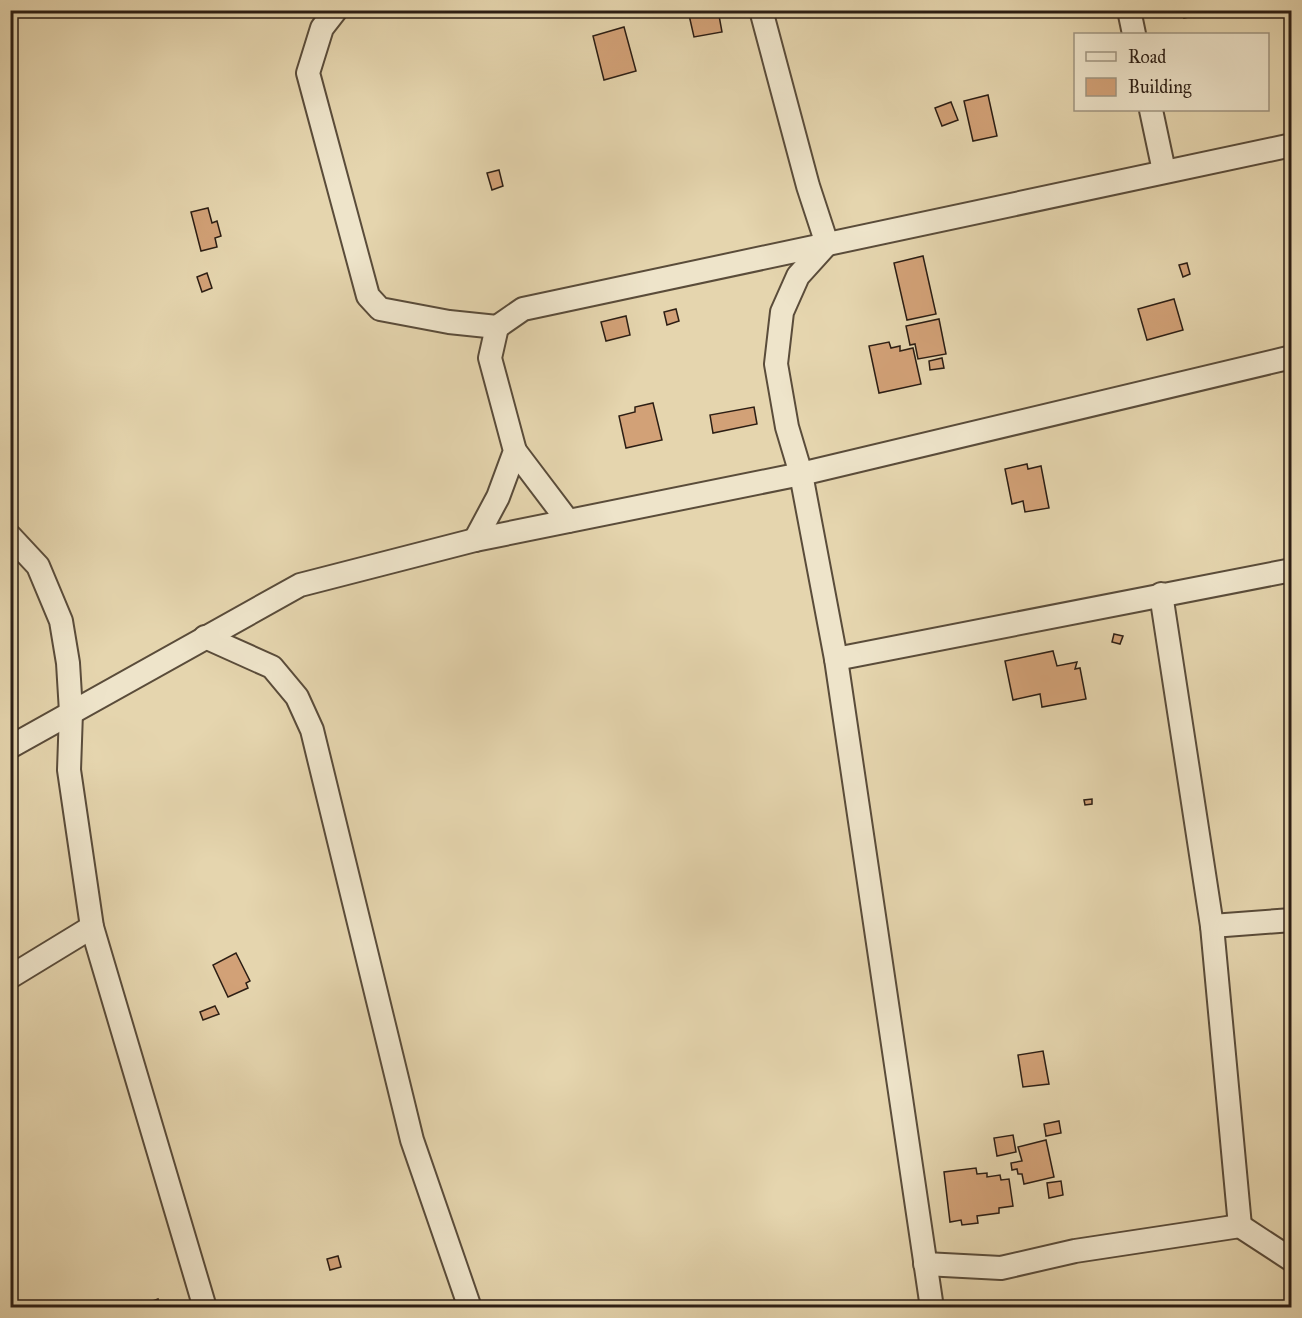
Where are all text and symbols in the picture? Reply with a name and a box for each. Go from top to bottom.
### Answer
legend [1074,33,1269,111]
text: Road [1128,46,1166,68]
text: Building [1128,76,1192,99]

